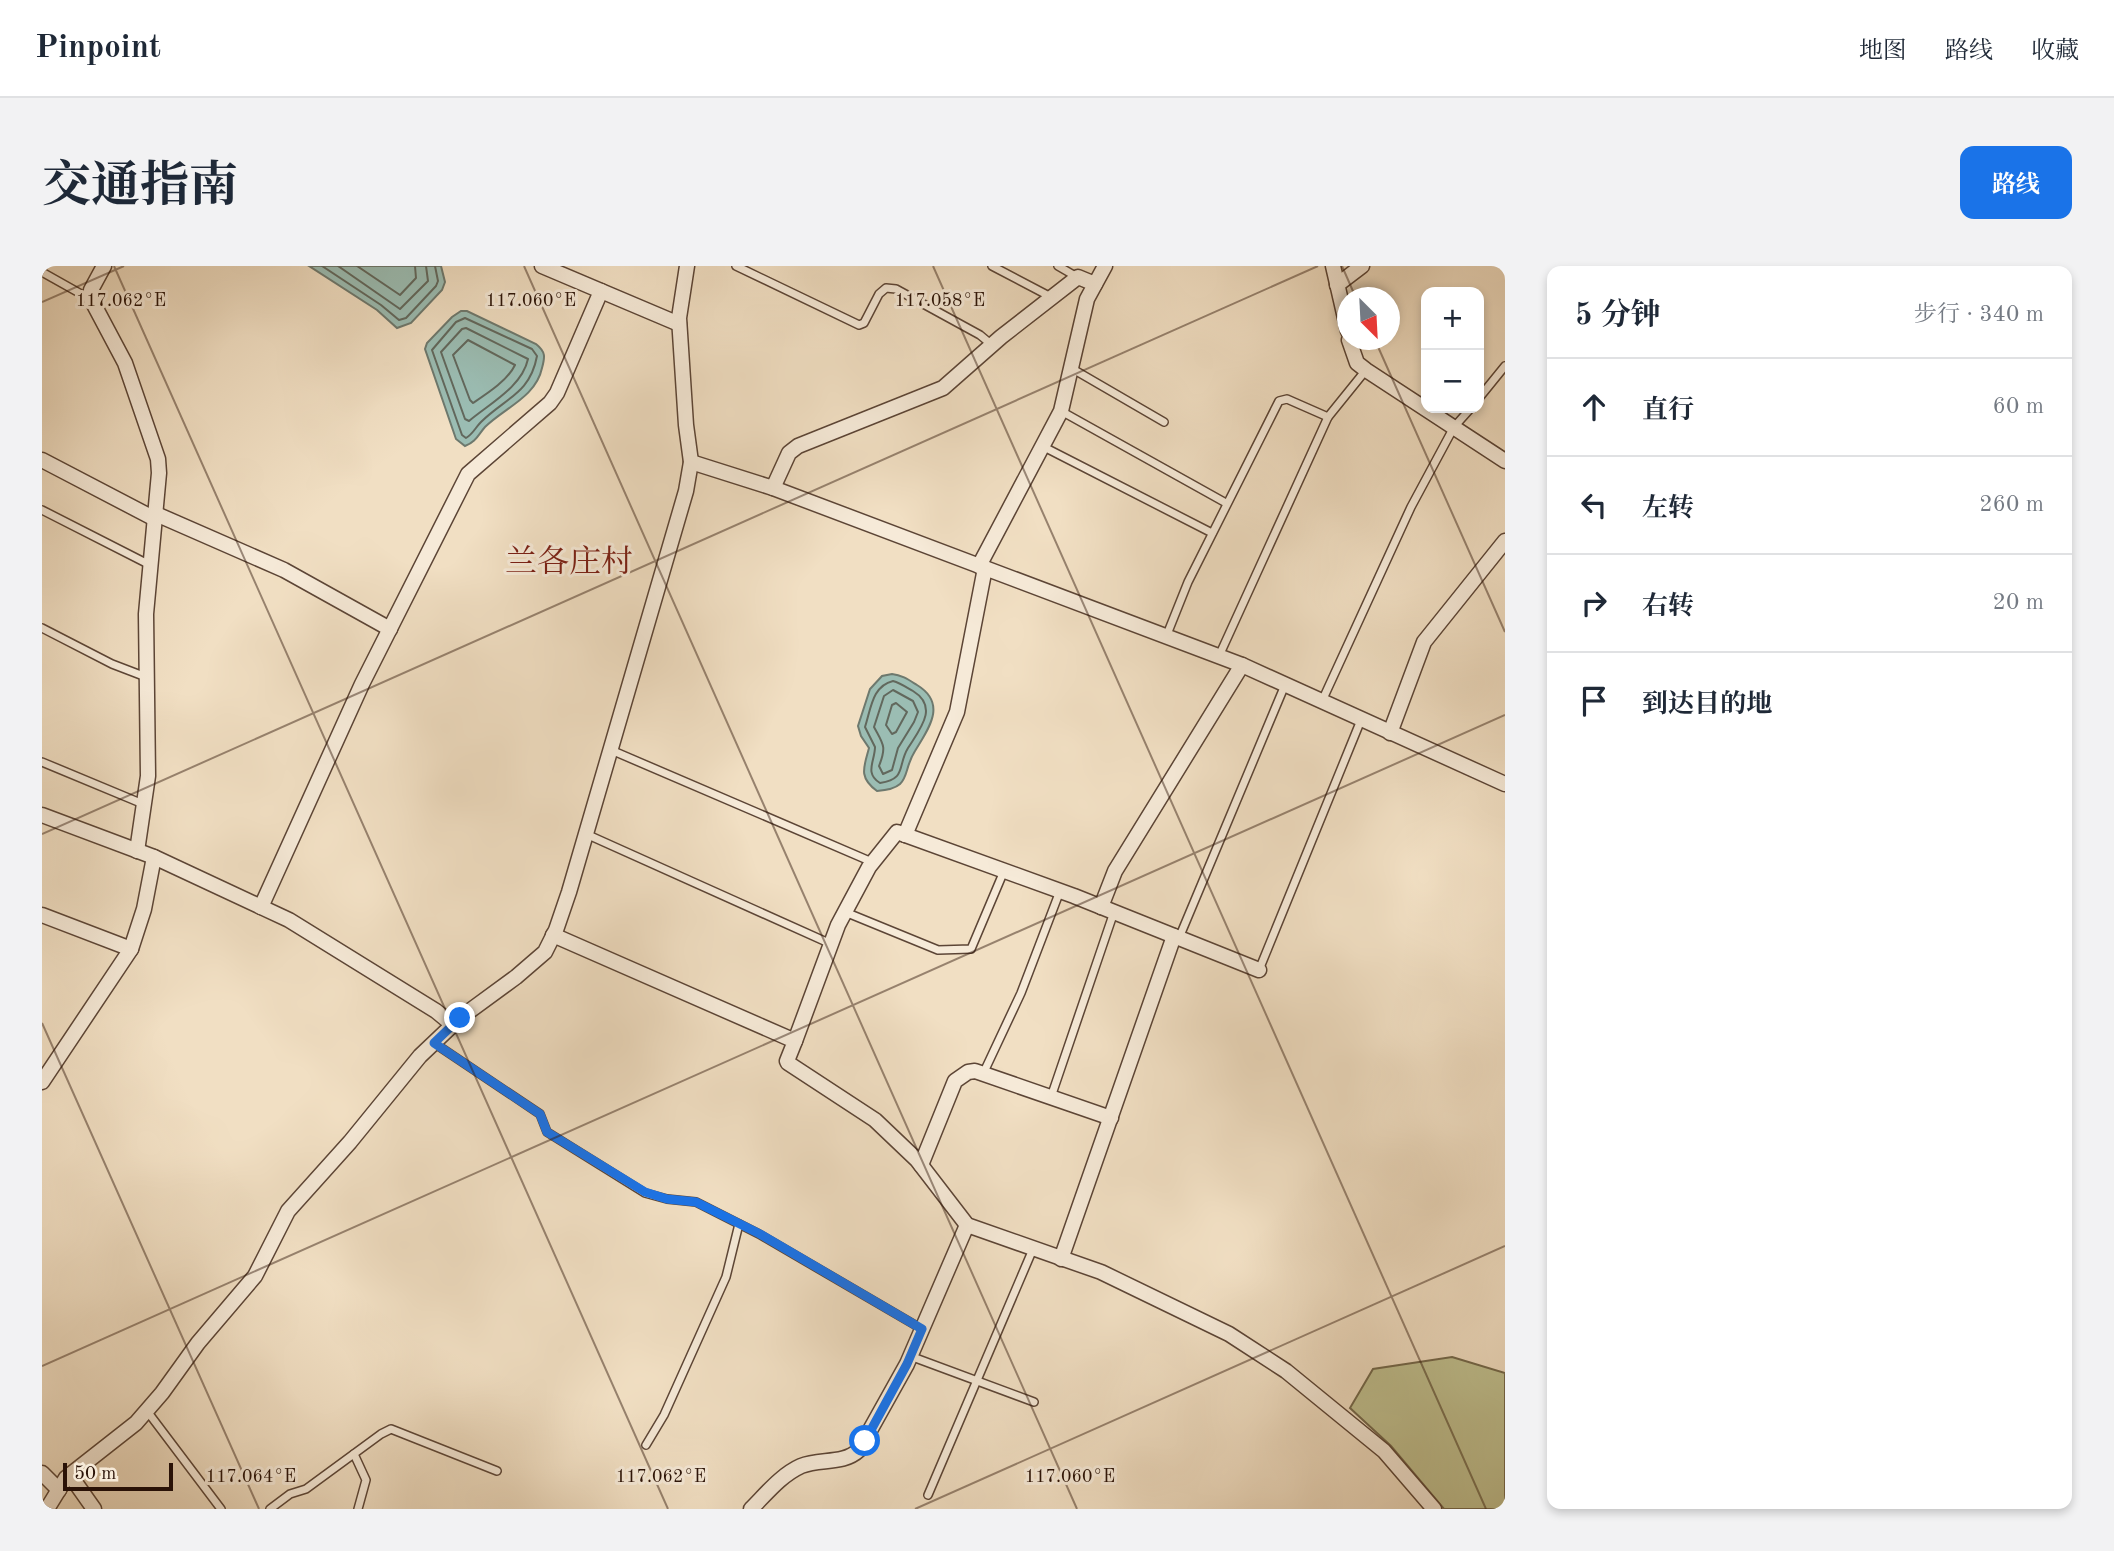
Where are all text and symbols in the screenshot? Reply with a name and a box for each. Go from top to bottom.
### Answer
text: Pinpoint [35,32,161,65]
text: 地图 [1859,40,1907,64]
text: 路线 [1945,40,1993,64]
text: 收藏 [2031,40,2079,64]
button: 路线 [1960,146,2072,219]
text: 交通指南 [42,164,238,213]
north arrow [1337,287,1400,350]
map controls [1421,287,1484,413]
button: + [1421,287,1484,350]
text: 117.062°E [76,292,166,310]
text: 117.060°E [486,292,576,310]
text: 117.058°E [895,292,985,310]
text: 5 分钟 [1575,301,1661,331]
text: 步行 · 340 m [1914,303,2044,326]
button: − [1421,350,1484,413]
icon: ahead [1575,388,1613,426]
text: 60 m [1993,395,2044,418]
text: 直行 [1642,398,1694,424]
icon: left [1575,486,1613,524]
text: 260 m [1979,493,2044,516]
text: 左转 [1642,496,1694,522]
district label: 兰各庄村 [505,544,633,580]
icon: right [1575,584,1613,622]
text: 20 m [1993,591,2044,614]
text: 右转 [1642,594,1694,620]
icon: arrive [1575,682,1613,720]
text: 到达目的地 [1642,692,1772,718]
route end [444,1002,475,1033]
route start [849,1425,880,1456]
scale bar [63,1460,173,1492]
text: 50 m [74,1465,116,1484]
text: 117.064°E [206,1468,296,1486]
text: 117.062°E [616,1468,706,1486]
text: 117.060°E [1025,1468,1115,1486]

